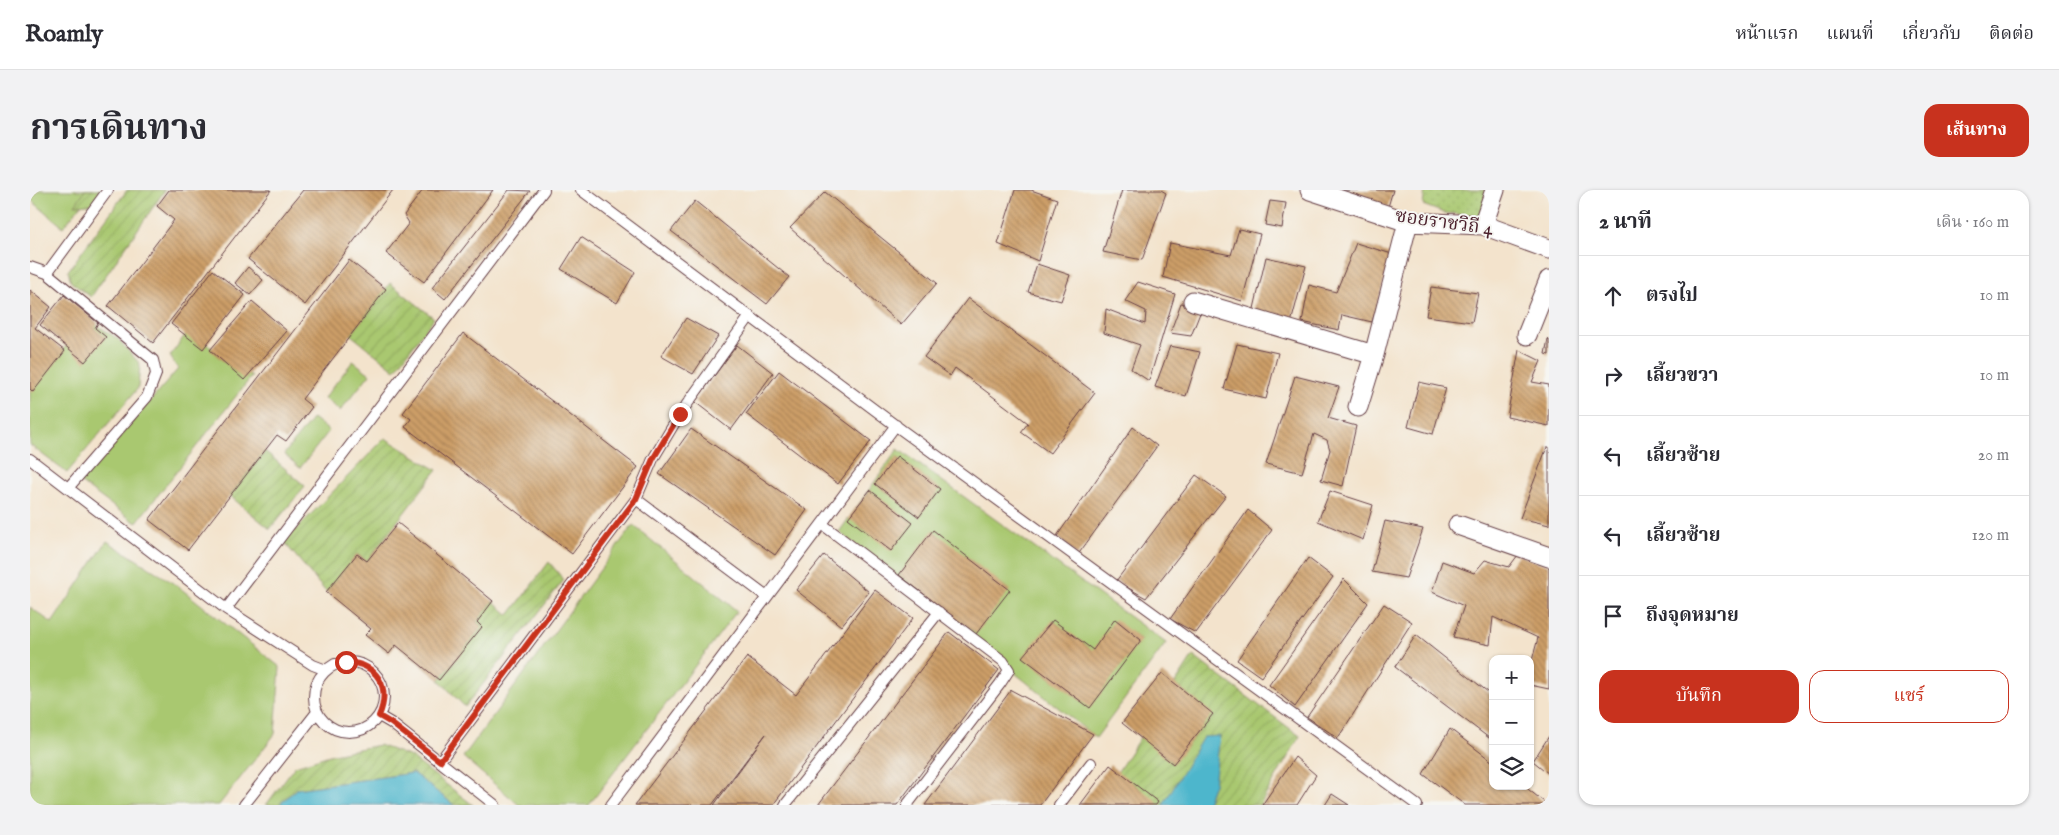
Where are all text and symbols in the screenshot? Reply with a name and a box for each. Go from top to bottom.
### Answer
text: Roamly [25,19,103,50]
text: หน้าแรก [1735,23,1798,46]
text: แผนที่ [1826,23,1874,46]
text: เกี่ยวกับ [1902,23,1961,46]
text: ติดต่อ [1989,23,2034,46]
button: เส้นทาง [1924,104,2029,157]
text: การเดินทาง [30,107,208,152]
street label: ซอยราชวิถี 4 [1393,204,1495,242]
text: 2 นาที [1599,209,1652,236]
text: เดิน · 160 m [1936,213,2009,233]
icon: ahead [1599,282,1627,310]
text: ตรงไป [1646,284,1698,308]
text: 10 m [1979,286,2009,306]
icon: right [1599,362,1627,390]
text: เลี้ยวขวา [1646,364,1718,388]
text: 10 m [1979,366,2009,386]
route end [669,403,692,426]
icon: left [1599,442,1627,470]
text: เลี้ยวซ้าย [1646,444,1720,468]
text: 20 m [1978,446,2009,466]
icon: left [1599,522,1627,550]
text: เลี้ยวซ้าย [1646,524,1720,548]
text: 120 m [1972,526,2009,546]
icon: arrive [1599,602,1627,630]
text: ถึงจุดหมาย [1646,604,1739,628]
route start [335,651,358,674]
map controls [1489,655,1534,790]
button: + [1489,655,1534,700]
button: บันทึก [1599,670,1799,723]
button: แชร์ [1809,670,2009,723]
button: − [1489,700,1534,745]
button: layers [1489,745,1534,790]

